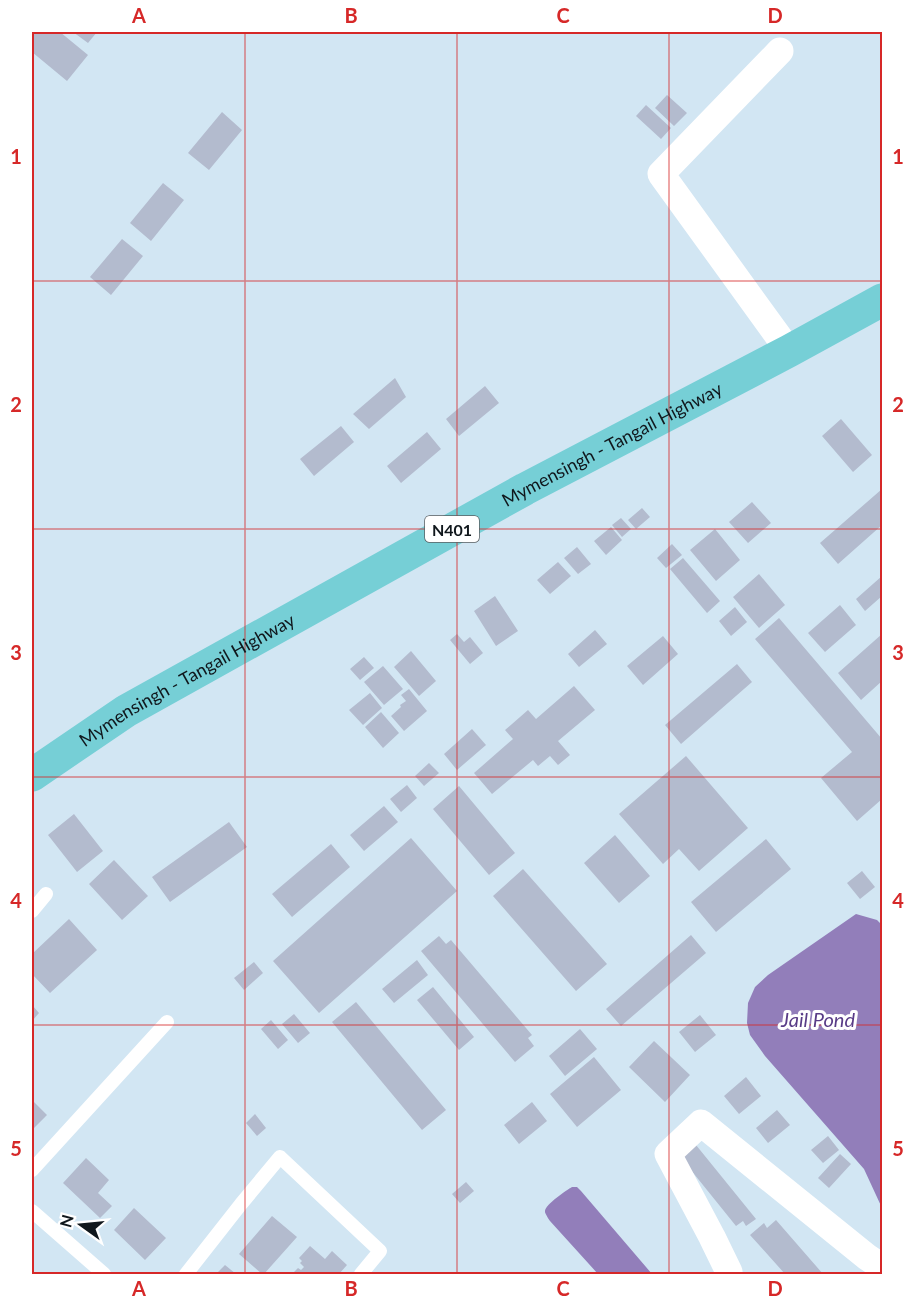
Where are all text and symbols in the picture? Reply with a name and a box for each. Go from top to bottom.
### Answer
text: A [131,3,146,27]
text: B [344,3,358,27]
text: C [556,3,570,27]
text: D [767,3,783,27]
text: 1 [10,144,22,168]
text: 1 [892,144,904,168]
street label: Mymensingh - Tangail Highway [498,377,726,511]
text: 2 [10,392,22,416]
text: 2 [892,392,904,416]
road number: N401 [425,516,479,542]
street label: Mymensingh - Tangail Highway [75,608,299,751]
text: 3 [10,640,22,664]
text: 3 [892,640,904,664]
text: 4 [10,888,22,912]
text: 4 [892,888,904,912]
water label: Jail Pond [780,1007,855,1031]
text: 5 [10,1136,22,1160]
text: 5 [892,1136,904,1160]
north arrow [51,1195,111,1255]
text: N [55,1213,77,1229]
text: A [131,1276,146,1300]
text: B [344,1276,358,1300]
text: C [556,1276,570,1300]
text: D [767,1276,783,1300]

